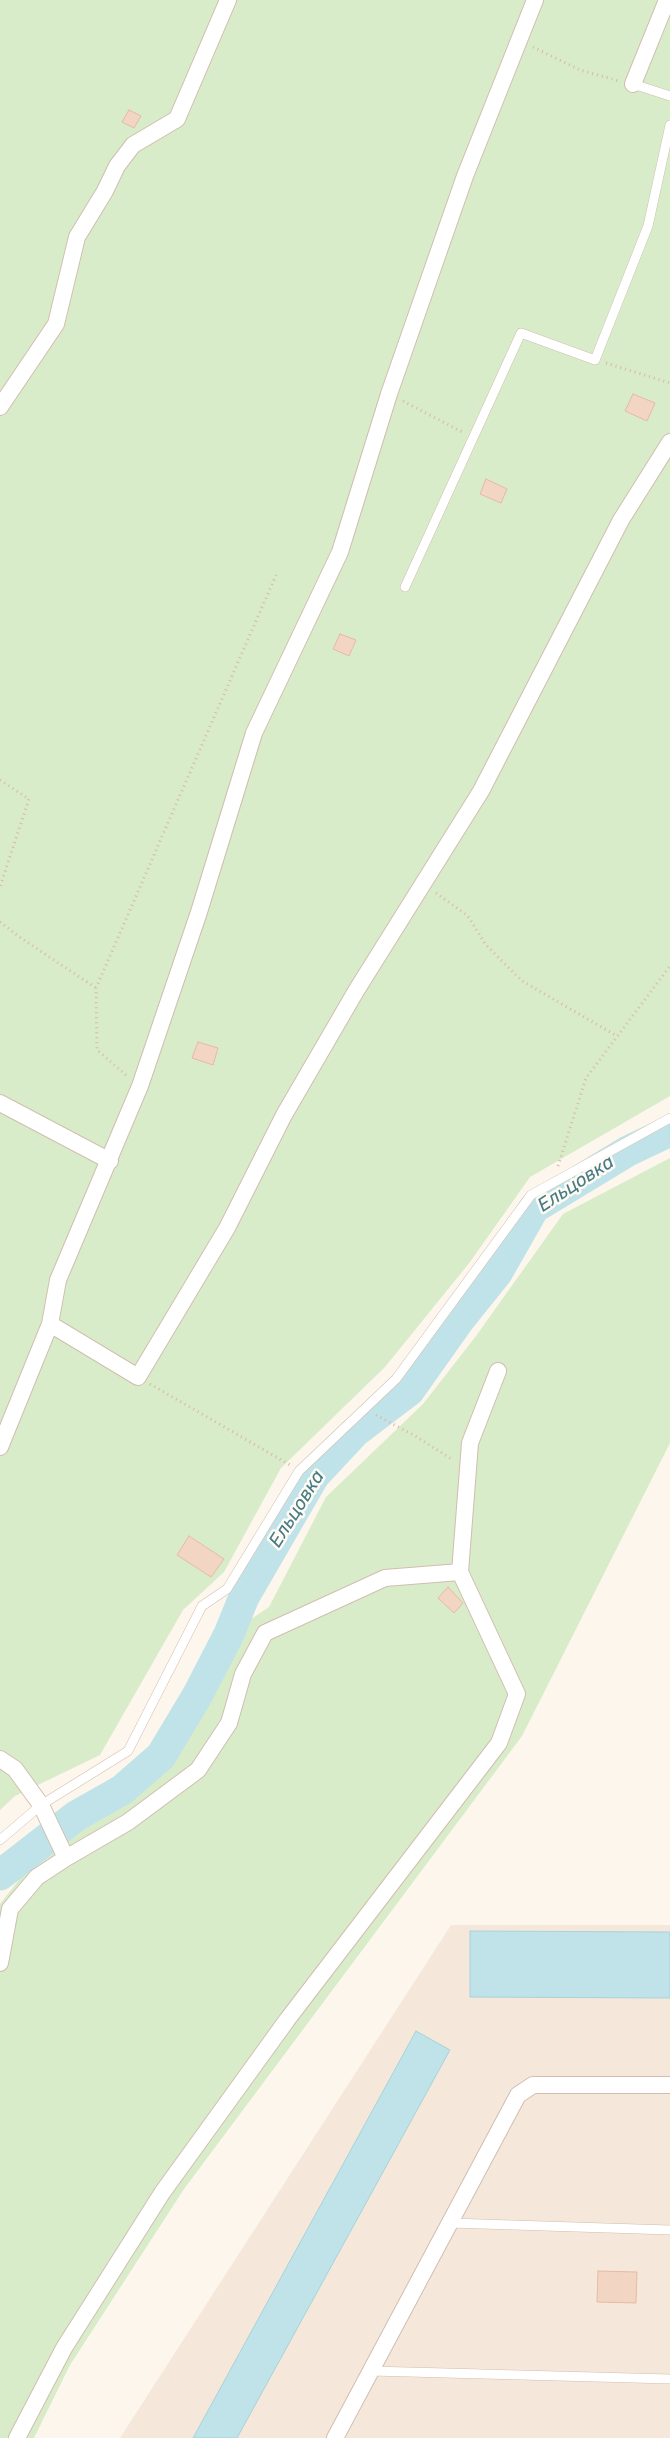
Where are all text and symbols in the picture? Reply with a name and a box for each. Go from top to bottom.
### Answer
water label: Ельцовка [533,1151,619,1217]
water label: Ельцовка [264,1466,330,1552]

